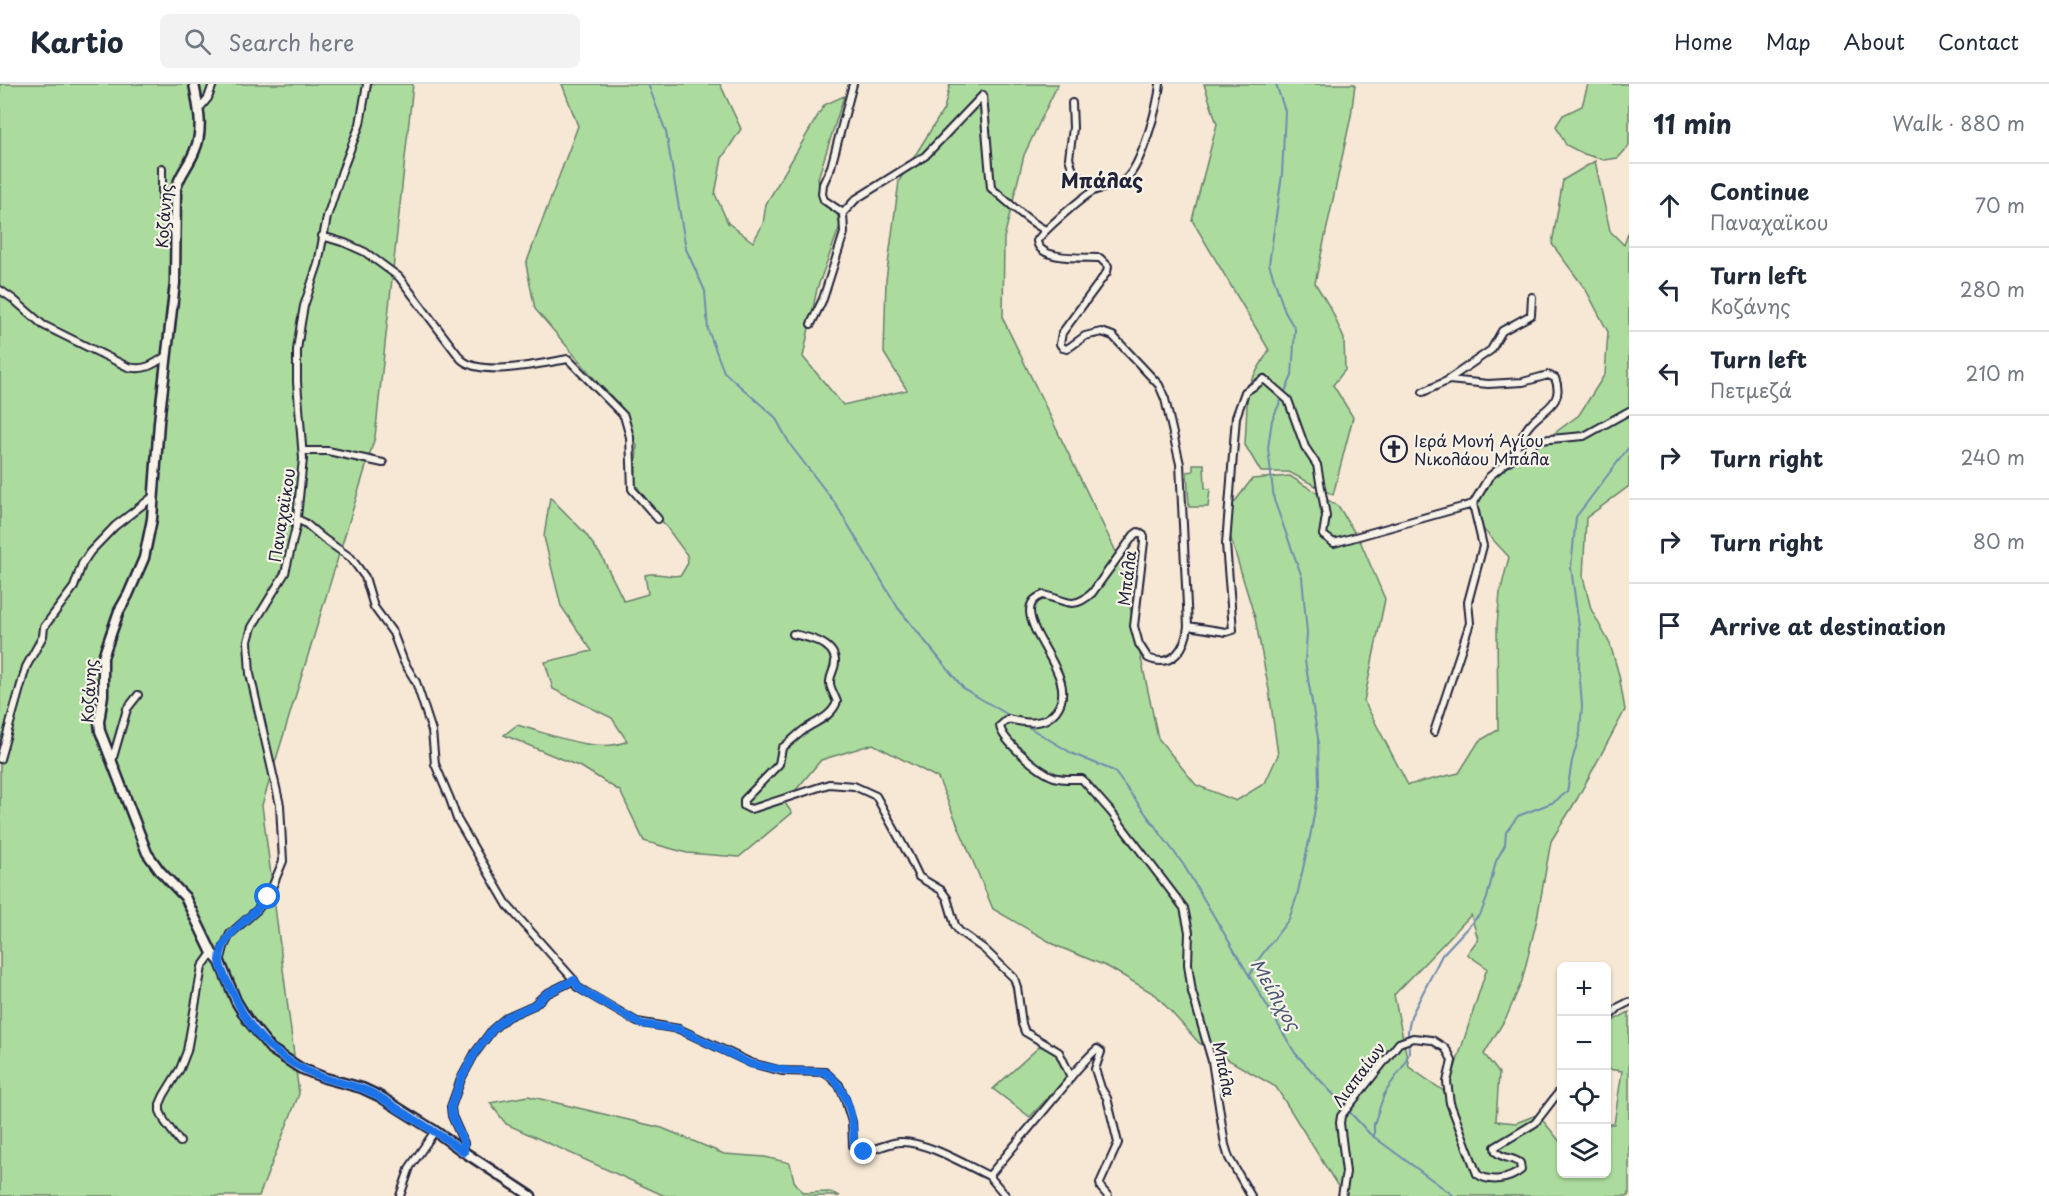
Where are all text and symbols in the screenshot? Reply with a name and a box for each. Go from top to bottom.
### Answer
search box [160,14,580,68]
text: Kartio [30,20,124,63]
icon: search [181,25,214,58]
text: Search here [229,25,354,58]
text: Home [1674,25,1733,57]
text: Map [1766,25,1811,57]
text: About [1844,25,1905,57]
text: Contact [1938,25,2019,57]
text: 11 min [1653,104,1732,143]
text: Walk · 880 m [1892,108,2025,138]
district label: Μπάλας [1061,165,1143,195]
text: Continue [1710,174,1809,207]
street label: Κοζάνης [149,183,177,249]
icon: ahead [1653,189,1686,222]
text: 70 m [1975,190,2025,220]
text: Παναχαϊκου [1710,207,1829,237]
text: Turn left [1710,258,1807,291]
icon: left [1653,273,1686,306]
text: 280 m [1960,274,2025,304]
text: Κοζάνης [1710,291,1791,321]
text: Turn left [1710,342,1807,375]
icon: left [1653,357,1686,390]
text: 210 m [1966,358,2025,388]
text: Πετμεζά [1710,375,1792,405]
place label: Ιερά Μονή Αγίου Νικολάου Μπάλα [1414,428,1550,470]
church icon: Ιερά Μονή Αγίου Νικολάου Μπάλα [1379,434,1409,464]
icon: right [1653,441,1686,474]
text: Turn right [1710,441,1823,474]
text: 240 m [1960,442,2025,472]
street label: Παναχαϊκου [262,466,300,564]
icon: right [1653,525,1686,558]
text: Turn right [1710,525,1823,558]
text: 80 m [1973,526,2025,556]
street label: Μπάλα [1111,549,1141,607]
icon: arrive [1653,609,1686,642]
text: Arrive at destination [1710,609,1946,642]
street label: Κοζάνης [74,658,102,724]
route start [254,883,280,909]
water label: Μείλιχος [1245,953,1308,1036]
map controls [1557,962,1611,1178]
button: + [1557,962,1611,1016]
button: − [1557,1016,1611,1070]
street label: Λιαπαίων [1326,1036,1390,1112]
street label: Μπάλα [1208,1039,1242,1099]
button: locate [1557,1070,1611,1124]
button: layers [1557,1124,1611,1178]
route end [850,1138,876,1164]

